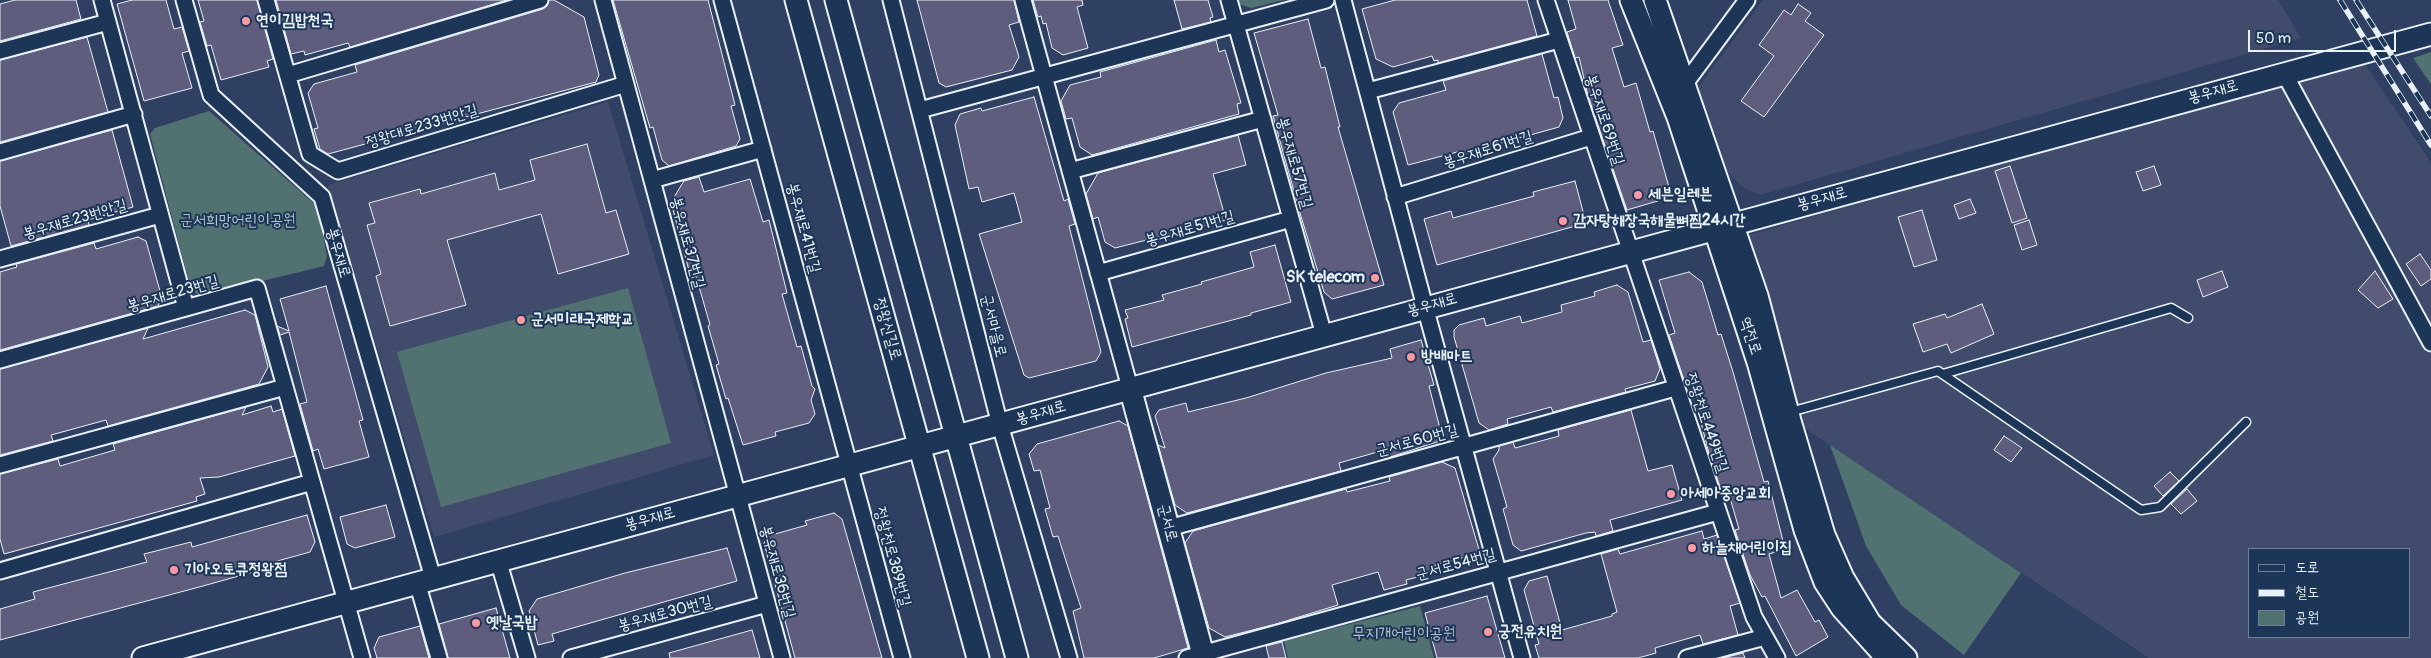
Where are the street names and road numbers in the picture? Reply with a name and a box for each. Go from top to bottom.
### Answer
street label: 봉우재로69번길 [1580,72,1628,168]
street label: 봉우재로 [2186,76,2240,108]
street label: 정왕대로233번안길 [364,101,480,153]
street label: 봉우재로57번길 [1272,115,1316,211]
street label: 봉우재로61번길 [1441,127,1535,173]
street label: 봉우재로41번길 [782,181,824,275]
street label: 봉우재로 [1795,183,1849,215]
street label: 봉우재로37번길 [665,195,709,291]
street label: 봉우재로23번안길 [21,196,129,244]
street label: 봉우재로51번길 [1143,207,1237,251]
street label: 봉우재로 [322,226,354,280]
street label: 봉우재로23번길 [125,272,221,316]
street label: 봉우재로 [1405,289,1459,321]
street label: 군서마을로 [976,292,1010,360]
street label: 정왕신길로 [869,295,905,363]
street label: 역전로 [1735,315,1765,357]
street label: 정왕천로449번길 [1680,371,1732,475]
street label: 봉우재로 [1014,397,1068,429]
street label: 군서로60번길 [1374,421,1460,461]
street label: 군서로 [1153,502,1181,544]
street label: 봉우재로 [623,503,677,535]
street label: 정왕천로389번길 [869,505,915,609]
street label: 봉우재로36번길 [755,523,799,621]
street label: 군서로54번길 [1414,545,1498,585]
street label: 봉우재로30번길 [616,592,714,636]

